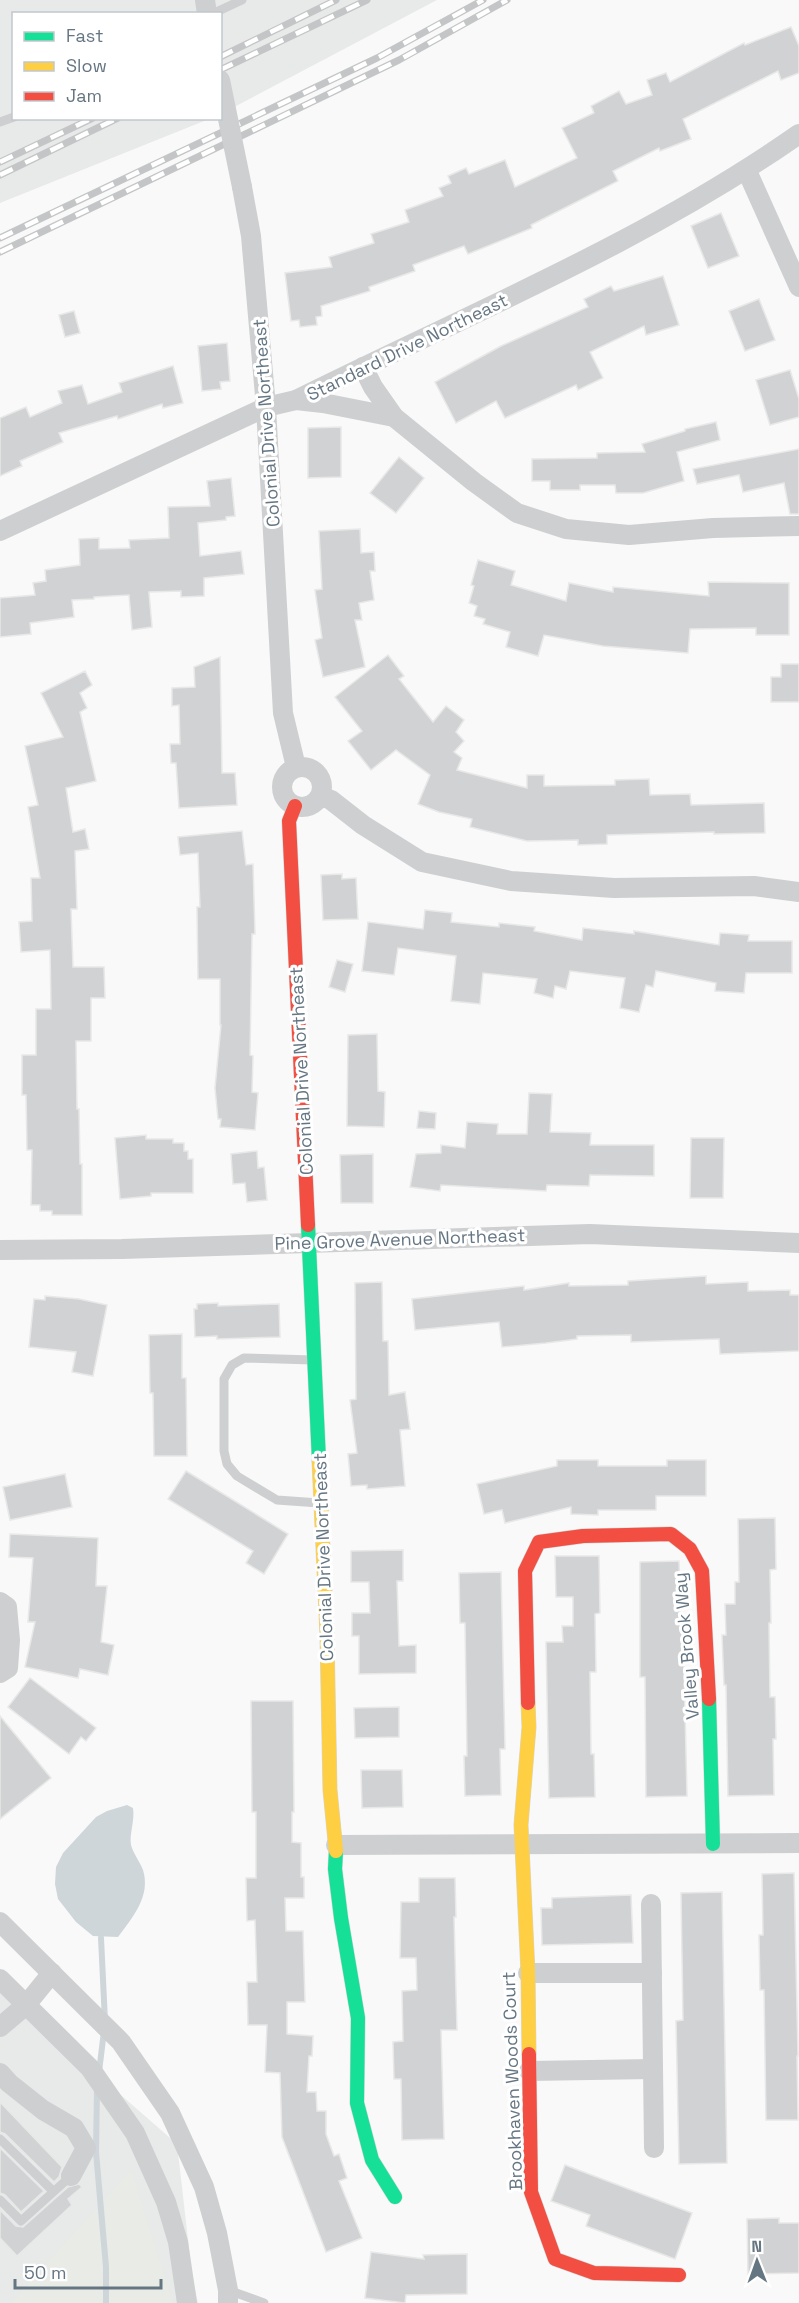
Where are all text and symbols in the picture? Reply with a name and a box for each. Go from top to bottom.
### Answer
legend [12,12,222,120]
text: Fast [66,24,103,47]
text: Slow [66,54,107,77]
text: Jam [66,84,102,107]
street label: Standard Drive Northeast [303,288,511,406]
street label: Colonial Drive Northeast [247,318,285,528]
street label: Colonial Drive Northeast [284,966,318,1176]
street label: Pine Grove Avenue Northeast [274,1223,526,1255]
street label: Colonial Drive Northeast [308,1452,338,1662]
street label: Valley Brook Way [668,1572,704,1720]
street label: Brookhaven Woods Court [497,1971,527,2191]
north arrow [727,2231,787,2291]
text: N [751,2236,762,2257]
scale bar [15,2252,160,2290]
text: 50 m [24,2261,66,2284]

